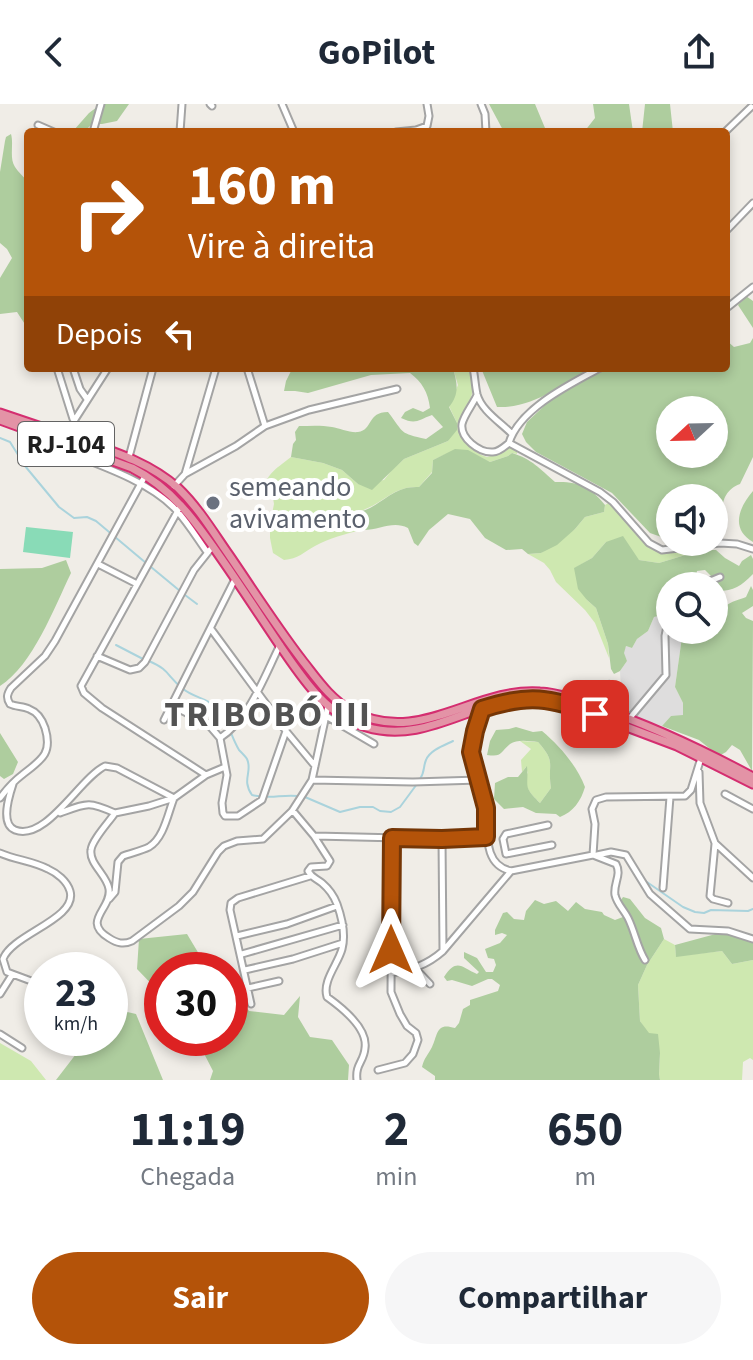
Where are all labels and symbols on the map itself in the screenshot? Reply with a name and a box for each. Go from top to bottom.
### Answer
north arrow [656,396,728,468]
road number: RJ-104 [18,422,114,466]
place label: semeando avivamento [229,467,366,539]
marker: semeando avivamento [204,494,222,512]
pin [561,680,629,748]
district label: TRIBOBÓ III [164,689,372,740]
position arrow [349,908,433,992]
speed limit sign: 30 [144,952,248,1056]

